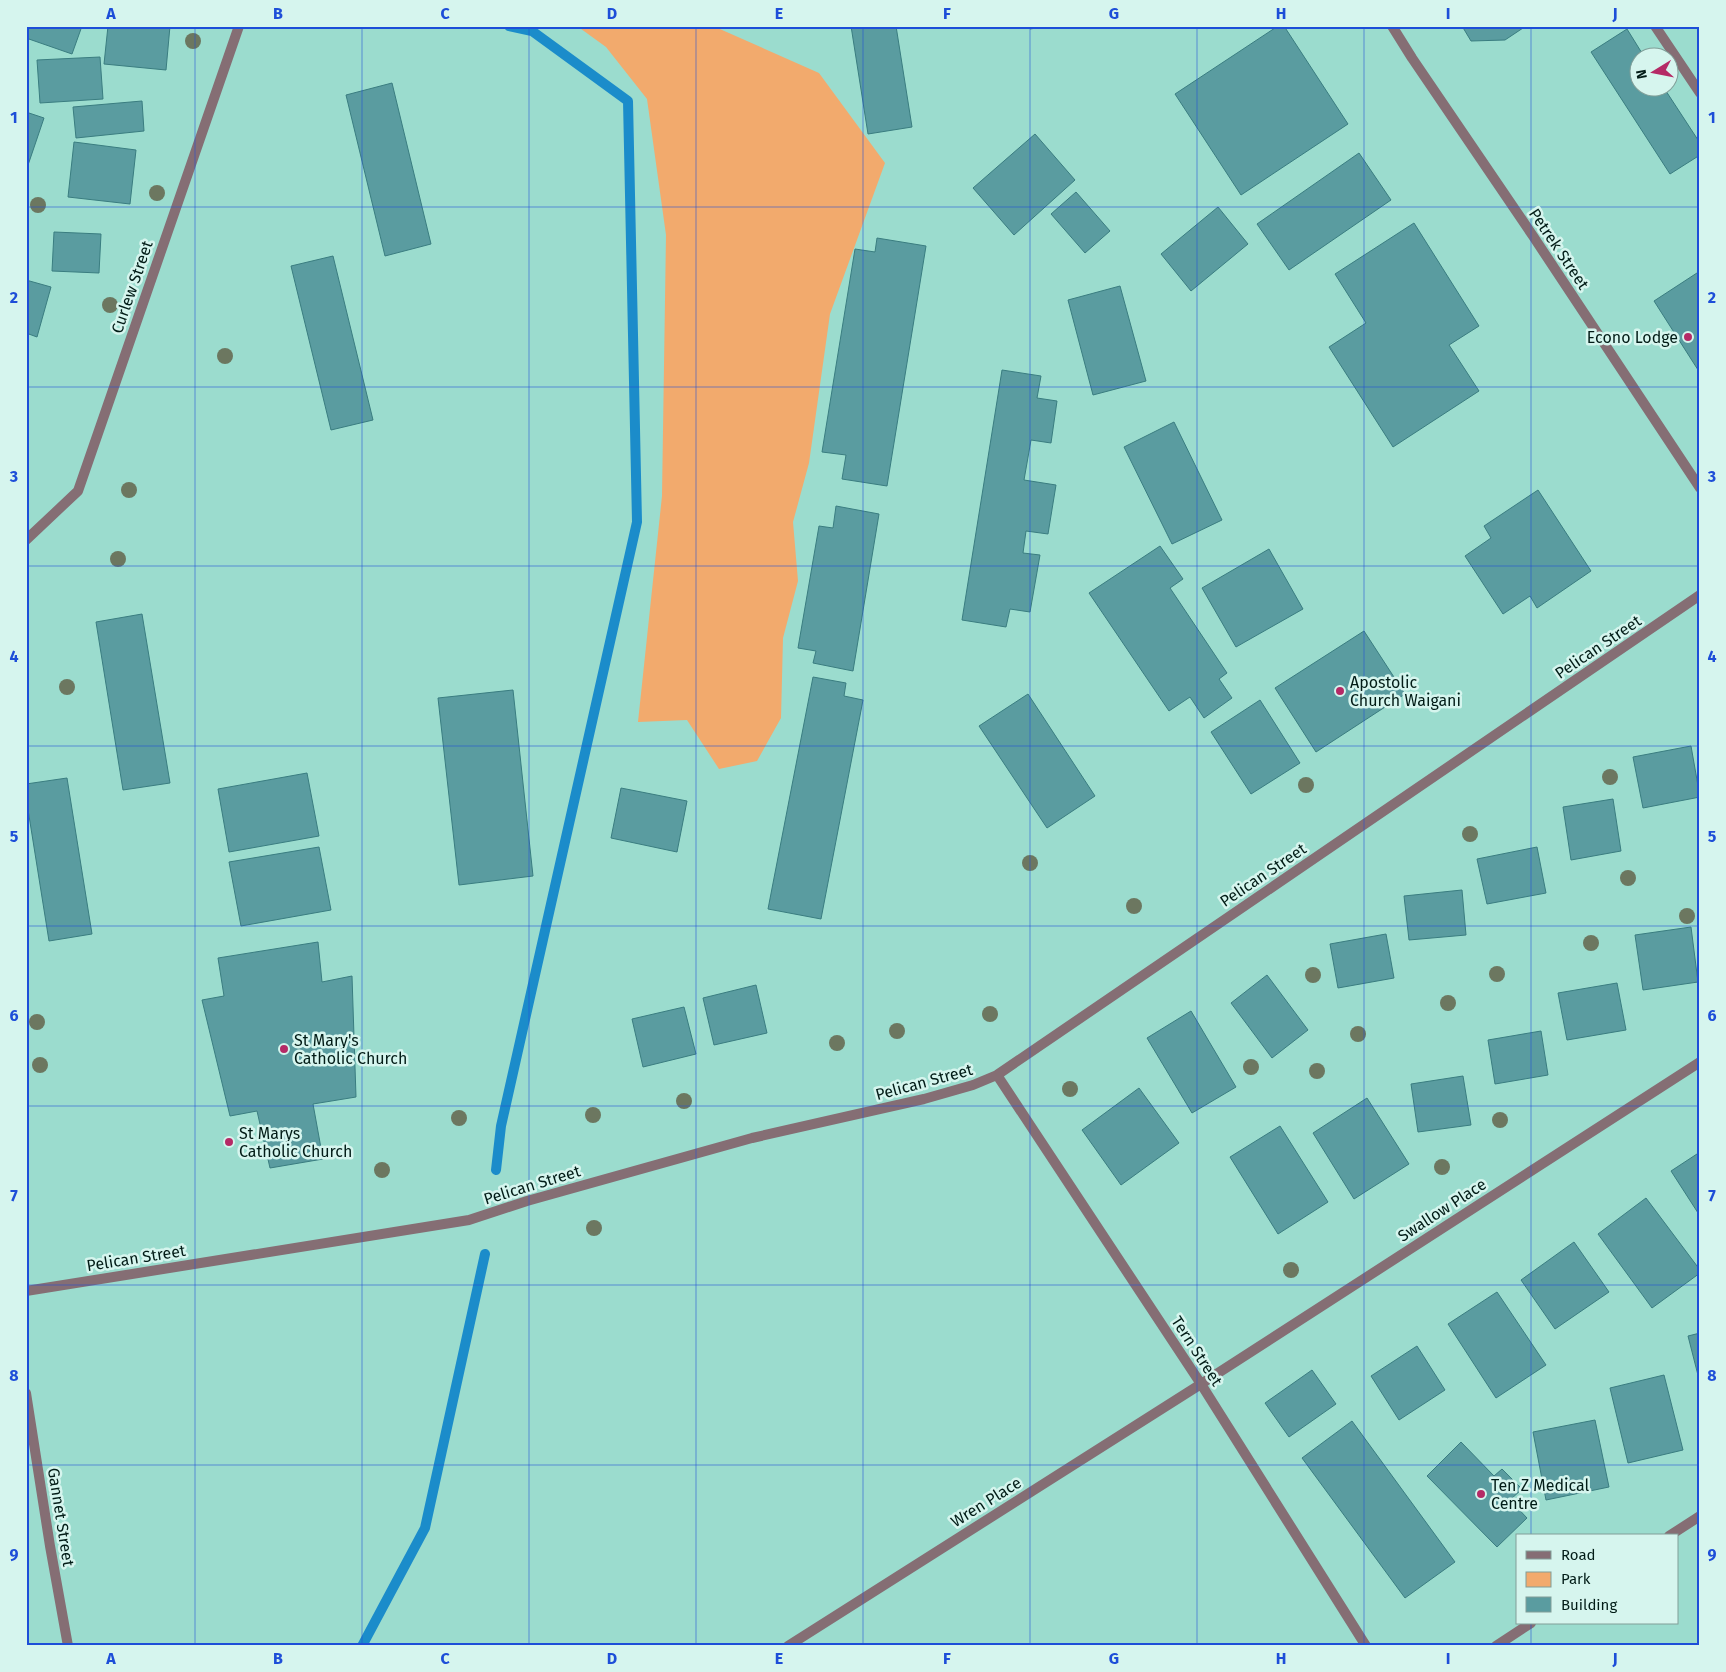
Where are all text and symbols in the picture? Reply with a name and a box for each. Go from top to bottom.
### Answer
text: A [105,4,116,23]
text: B [273,4,283,23]
text: C [440,4,450,23]
text: D [607,4,617,23]
text: E [775,4,783,23]
text: F [943,4,951,23]
text: G [1109,4,1119,23]
text: H [1276,4,1286,23]
text: I [1446,4,1450,23]
text: J [1611,4,1618,23]
north arrow [1628,48,1678,98]
text: N [1633,68,1651,80]
text: 1 [10,108,18,127]
text: 1 [1708,108,1716,127]
street label: Petrek Street [1525,205,1593,293]
street label: Curlew Street [107,238,157,336]
text: 2 [10,288,18,307]
text: 2 [1708,288,1716,307]
place label: Econo Lodge [1587,328,1678,347]
marker: Econo Lodge [1682,331,1694,343]
text: 3 [9,467,18,486]
text: 3 [1707,467,1716,486]
street label: Pelican Street [1551,611,1645,683]
text: 4 [9,647,19,666]
text: 4 [1707,647,1717,666]
place label: Apostolic Church Waigani [1350,673,1461,710]
marker: Apostolic Church Waigani [1334,685,1346,697]
text: 5 [10,827,19,846]
text: 5 [1708,827,1717,846]
street label: Pelican Street [1216,839,1310,911]
text: 6 [9,1006,19,1025]
text: 6 [1707,1006,1717,1025]
place label: St Mary's Catholic Church [294,1031,407,1068]
marker: St Mary's Catholic Church [278,1043,290,1055]
street label: Pelican Street [873,1060,975,1104]
place label: St Marys Catholic Church [239,1124,352,1161]
marker: St Marys Catholic Church [223,1136,235,1148]
street label: Pelican Street [481,1161,583,1209]
street label: Swallow Place [1394,1174,1490,1246]
text: 7 [10,1186,18,1205]
text: 7 [1708,1186,1716,1205]
street label: Pelican Street [85,1241,187,1275]
street label: Tern Street [1167,1313,1227,1390]
text: 8 [9,1366,19,1385]
text: 8 [1707,1366,1717,1385]
street label: Gannet Street [44,1466,78,1568]
street label: Wren Place [947,1473,1025,1531]
place label: Ten Z Medical Centre [1491,1476,1590,1513]
marker: Ten Z Medical Centre [1475,1488,1487,1500]
legend [1516,1534,1678,1624]
text: 9 [10,1545,19,1564]
text: 9 [1708,1545,1717,1564]
text: Road [1561,1546,1596,1564]
text: Park [1561,1570,1591,1588]
text: Building [1561,1596,1617,1614]
text: A [105,1649,116,1668]
text: B [273,1649,283,1668]
text: C [440,1649,450,1668]
text: D [607,1649,617,1668]
text: E [775,1649,783,1668]
text: F [943,1649,951,1668]
text: G [1109,1649,1119,1668]
text: H [1276,1649,1286,1668]
text: I [1446,1649,1450,1668]
text: J [1611,1649,1618,1668]

